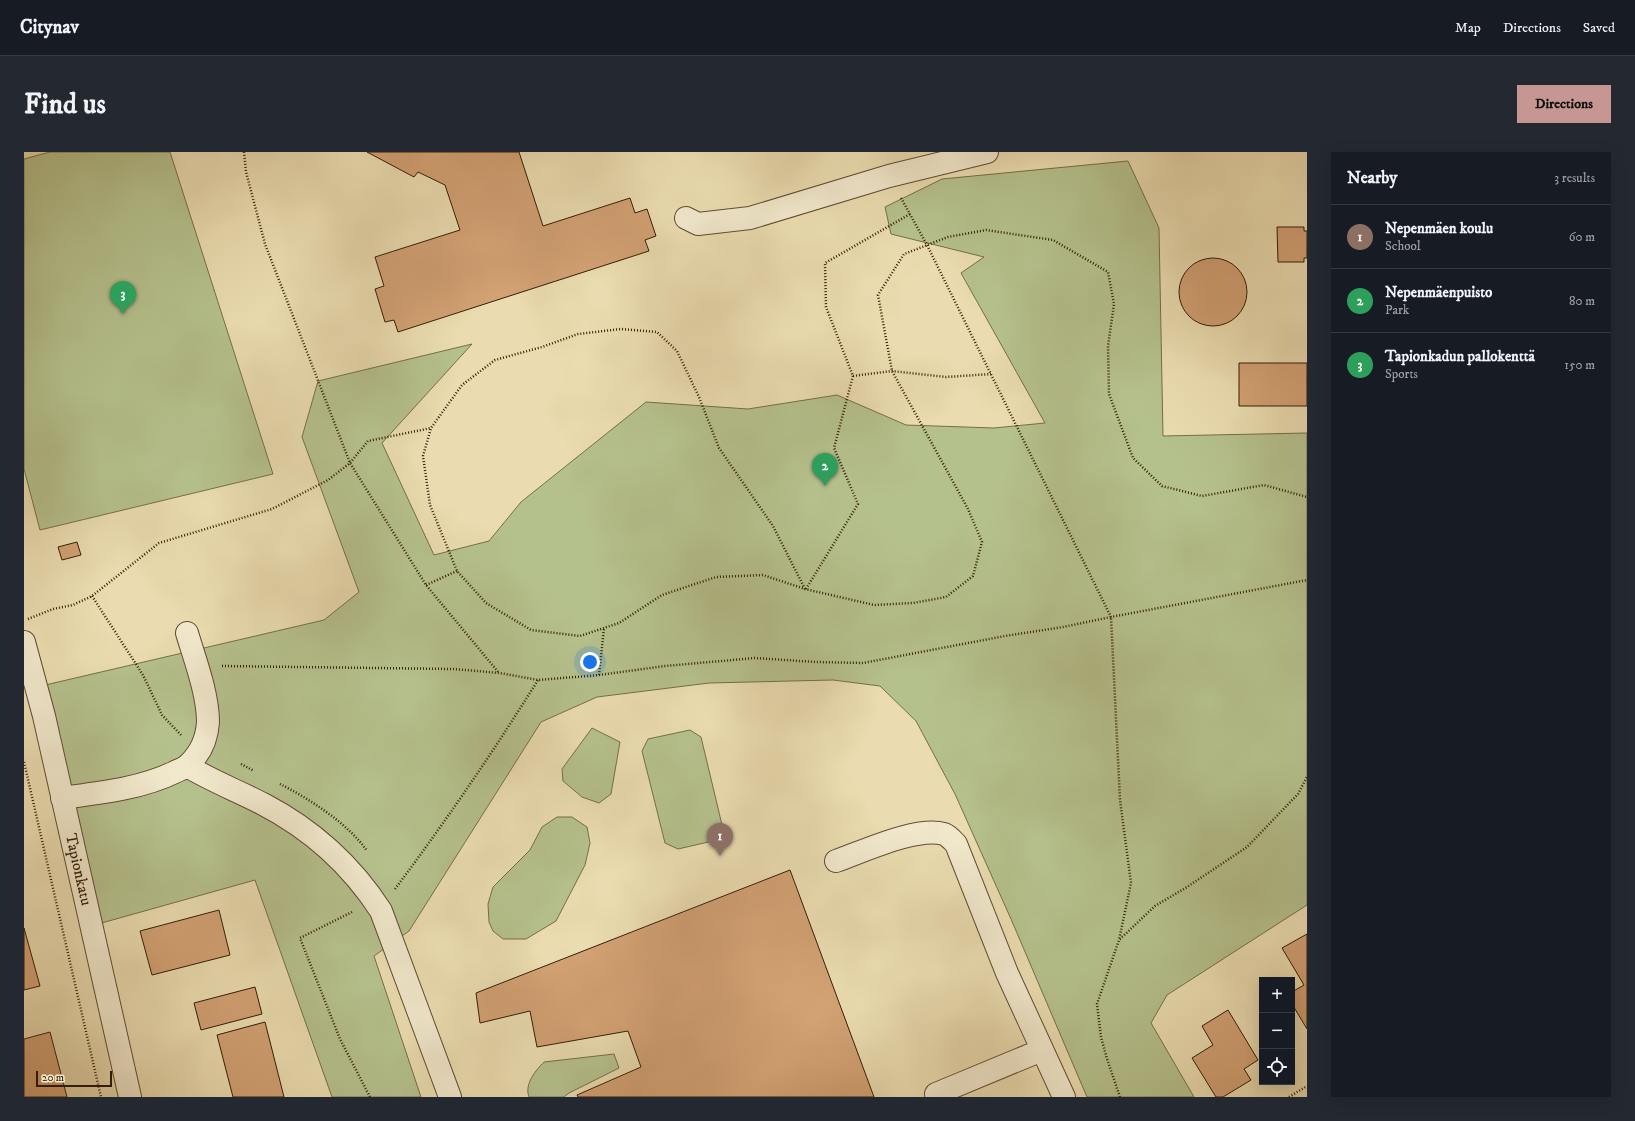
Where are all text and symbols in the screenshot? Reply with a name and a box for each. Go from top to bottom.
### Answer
text: Citynav [20,16,79,39]
text: Map [1455,19,1481,37]
text: Directions [1503,19,1561,37]
text: Saved [1583,19,1615,37]
button: Directions [1517,85,1611,123]
text: Find us [24,87,106,122]
text: Nearby [1347,167,1397,189]
text: 3 results [1554,170,1595,186]
text: Nepenmäen koulu [1385,219,1493,238]
text: 1 [1358,229,1362,245]
text: 60 m [1569,229,1595,245]
text: School [1385,238,1421,254]
pin: 3 [110,281,136,314]
text: Nepenmäenpuisto [1385,283,1492,302]
text: 2 [1357,293,1363,309]
text: 80 m [1569,293,1595,309]
text: Park [1385,302,1409,318]
text: Tapionkadun pallokenttä [1385,347,1535,366]
text: 3 [1358,357,1362,373]
text: 150 m [1564,357,1595,373]
text: Sports [1385,366,1418,382]
pin: 2 [812,453,838,486]
your location [580,652,600,672]
pin: 1 [707,823,733,856]
street label: Tapionkatu [61,831,97,908]
map controls [1259,977,1295,1085]
button: + [1259,977,1295,1013]
button: − [1259,1013,1295,1049]
button: locate [1259,1049,1295,1085]
scale bar [36,1069,112,1088]
text: 20 m [42,1071,64,1085]

